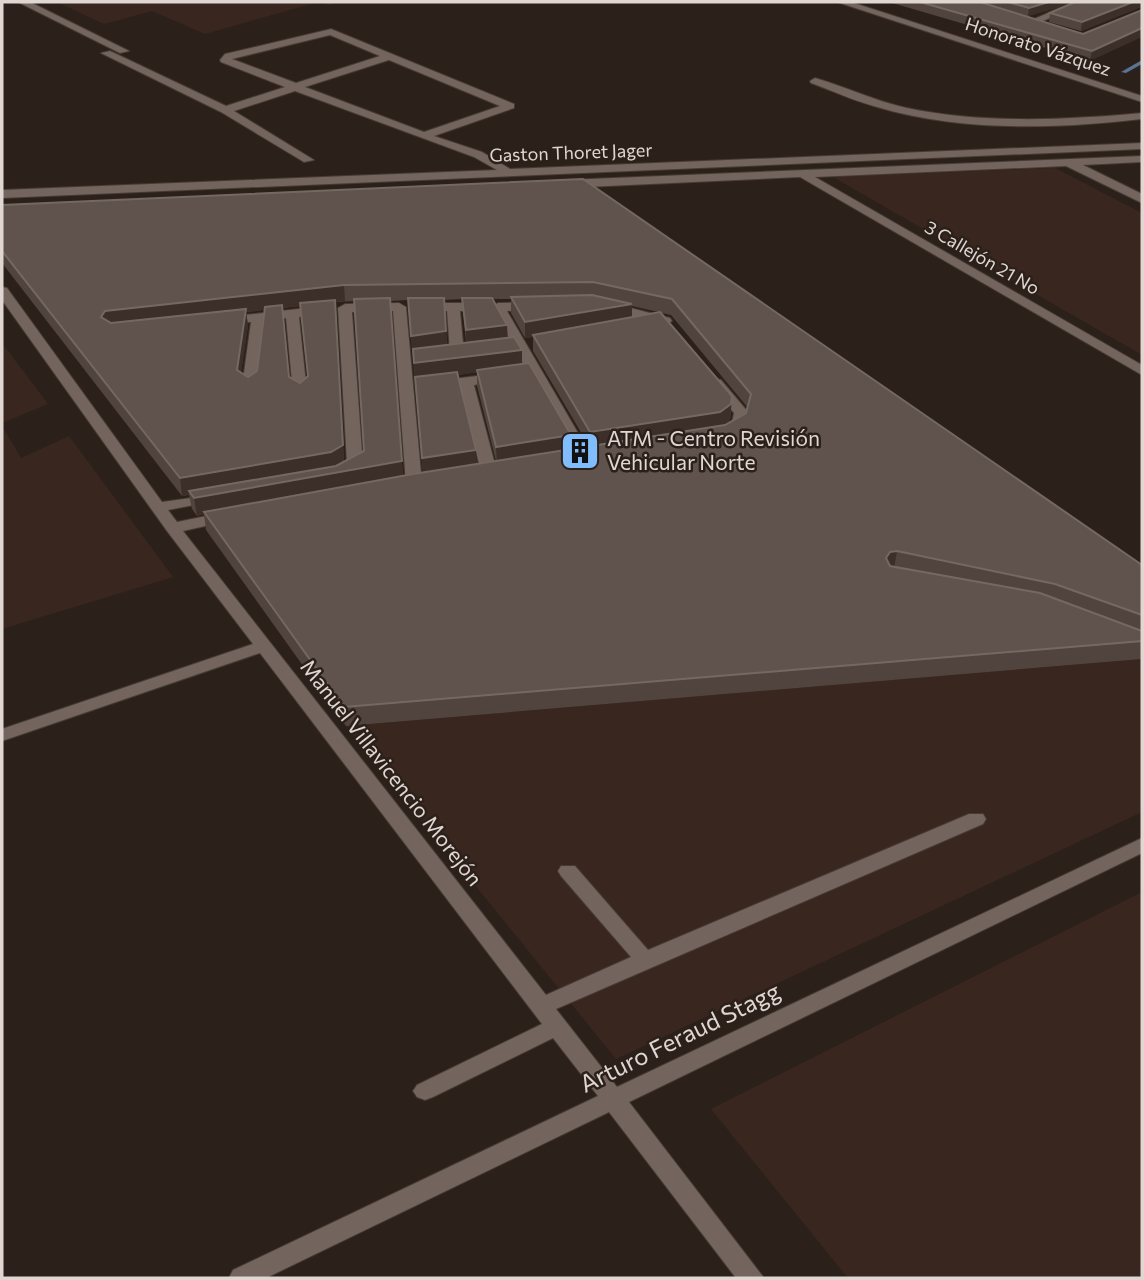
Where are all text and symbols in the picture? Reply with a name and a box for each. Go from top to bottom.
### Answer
street label: Honorato Vázquez [963,12,1114,80]
street label: Gaston Thoret Jager [489,138,653,166]
street label: 3 Callejón 21 No [921,215,1044,299]
place label: ATM - Centro Revisión Vehicular Norte [607,425,820,474]
building icon: ATM - Centro Revisión Vehicular Norte [559,430,601,472]
street label: Manuel Villavicencio Morejón [296,654,488,890]
street label: Arturo Feraud Stagg [574,976,784,1098]

